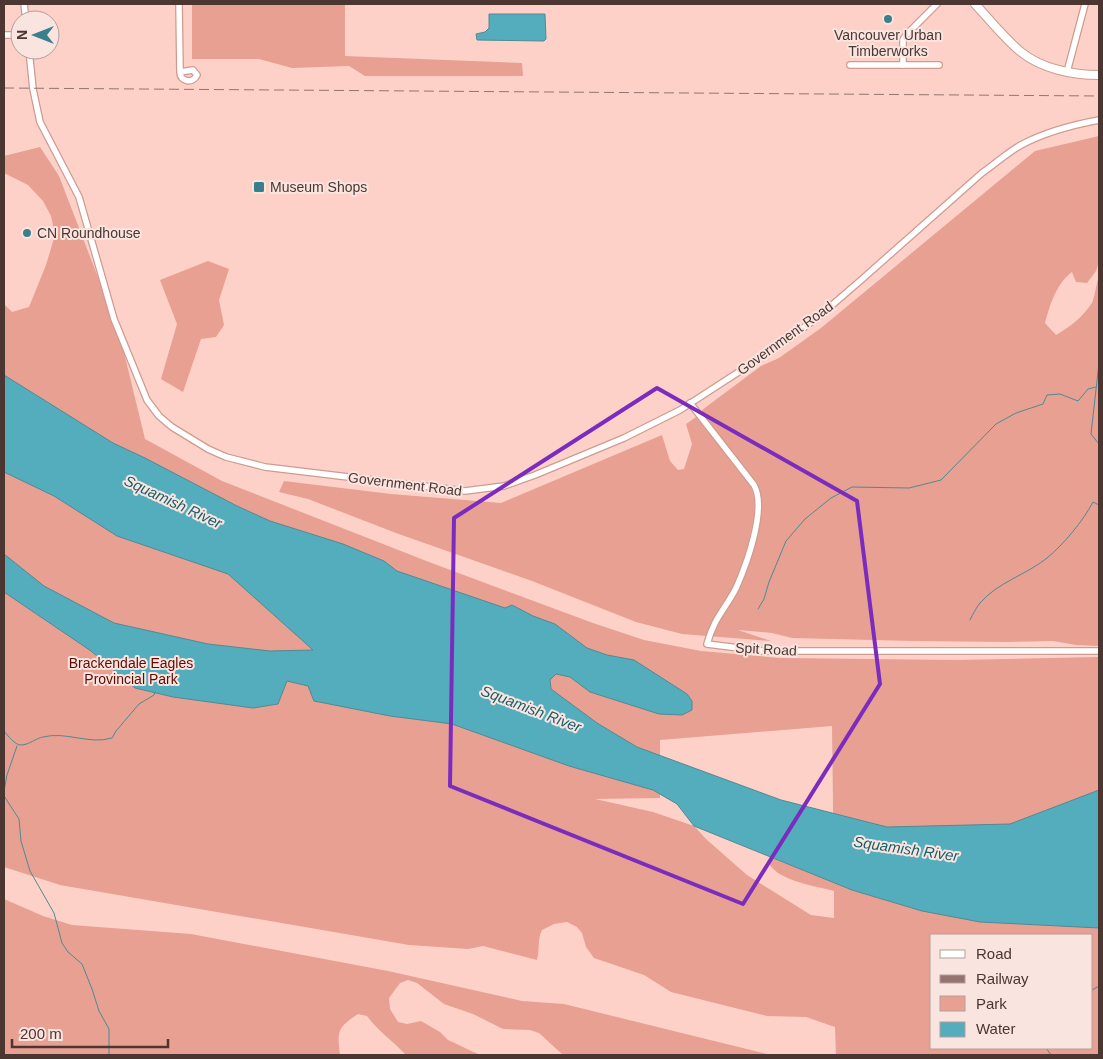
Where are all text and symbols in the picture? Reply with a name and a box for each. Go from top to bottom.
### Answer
north arrow [10,10,60,60]
marker: Vancouver Urban Timberworks [882,13,894,25]
place label: Vancouver Urban Timberworks [834,27,942,59]
text: N [14,30,30,40]
place label: Museum Shops [270,179,367,195]
marker: Museum Shops [252,180,266,194]
place label: CN Roundhouse [37,225,141,241]
marker: CN Roundhouse [21,227,33,239]
street label: Government Road [734,298,836,378]
street label: Government Road [347,469,463,499]
water label: Squamish River [122,471,226,532]
street label: Spit Road [735,639,797,659]
park label: Brackendale Eagles Provincial Park [69,655,193,687]
water label: Squamish River [479,682,585,736]
water label: Squamish River [852,833,961,864]
legend [930,934,1093,1049]
text: Road [976,945,1012,962]
text: Railway [976,970,1029,987]
text: Park [976,995,1007,1012]
scale bar [12,1016,169,1048]
text: Water [976,1020,1015,1037]
text: 200 m [20,1025,62,1042]

